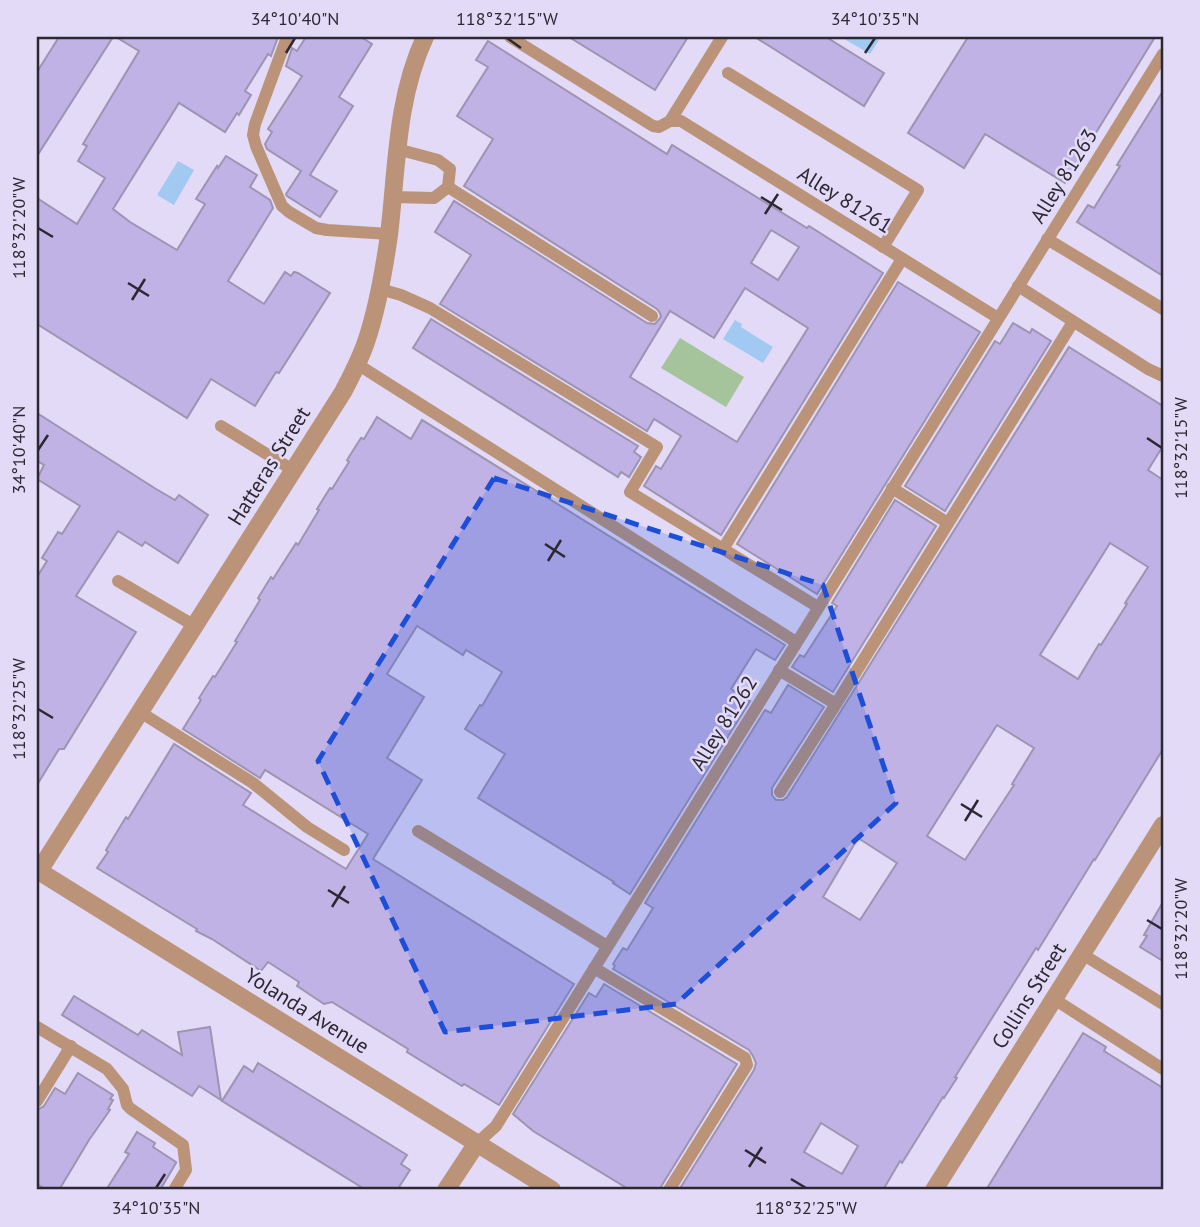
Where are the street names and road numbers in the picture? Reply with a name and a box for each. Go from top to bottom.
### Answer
street label: Alley 81263 [1024,123,1103,228]
street label: Alley 81261 [793,160,898,239]
street label: Hatteras Street [221,401,316,530]
street label: Alley 81262 [684,670,763,775]
street label: Collins Street [985,938,1072,1054]
street label: Yolanda Avenue [240,962,374,1060]

